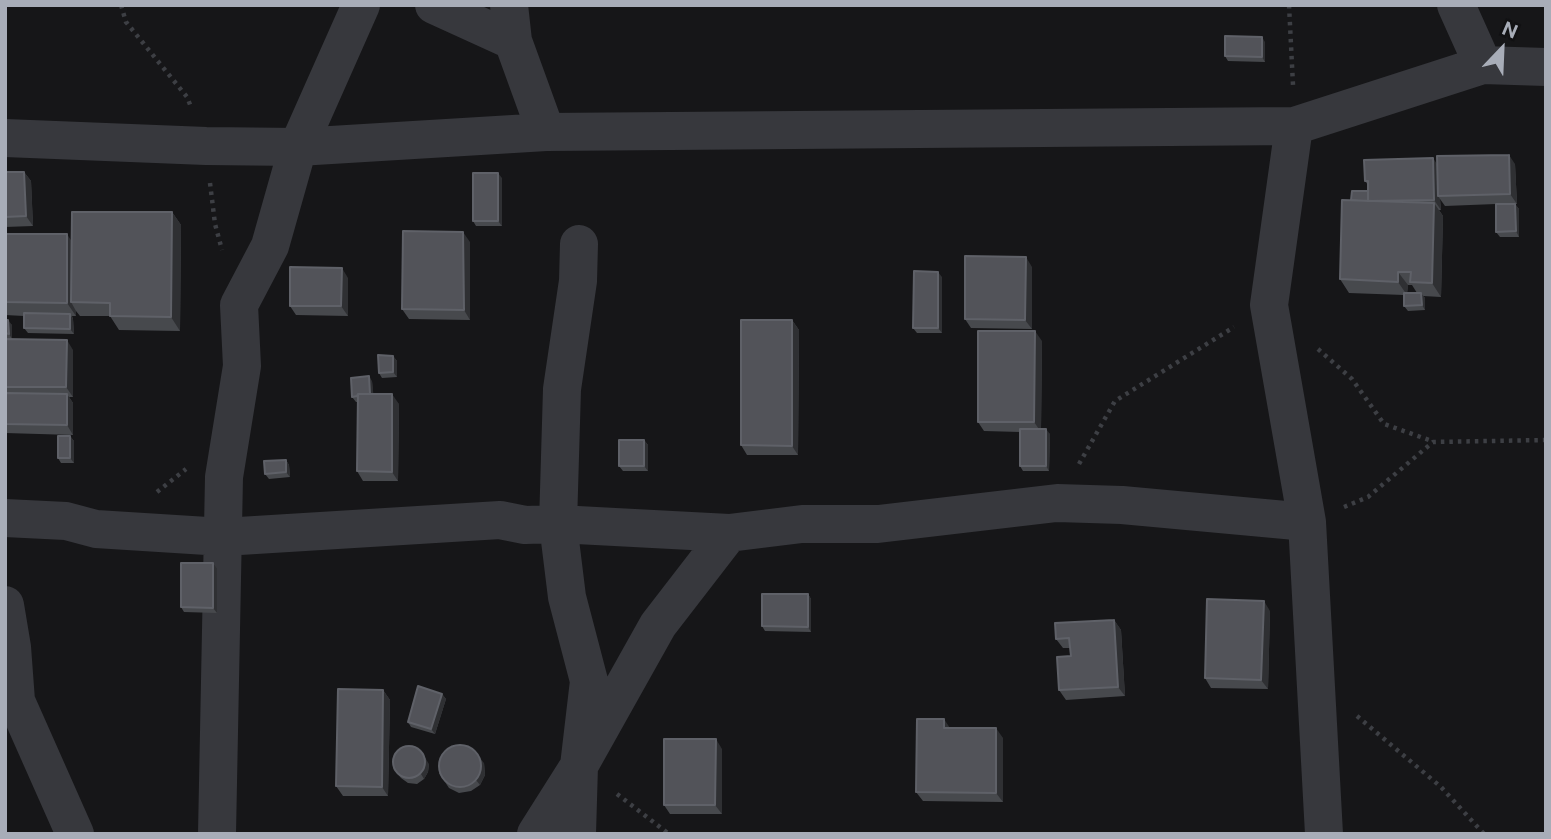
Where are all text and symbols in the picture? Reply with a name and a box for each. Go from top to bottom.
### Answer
north arrow [1467,14,1537,84]
text: N [1499,17,1521,43]

